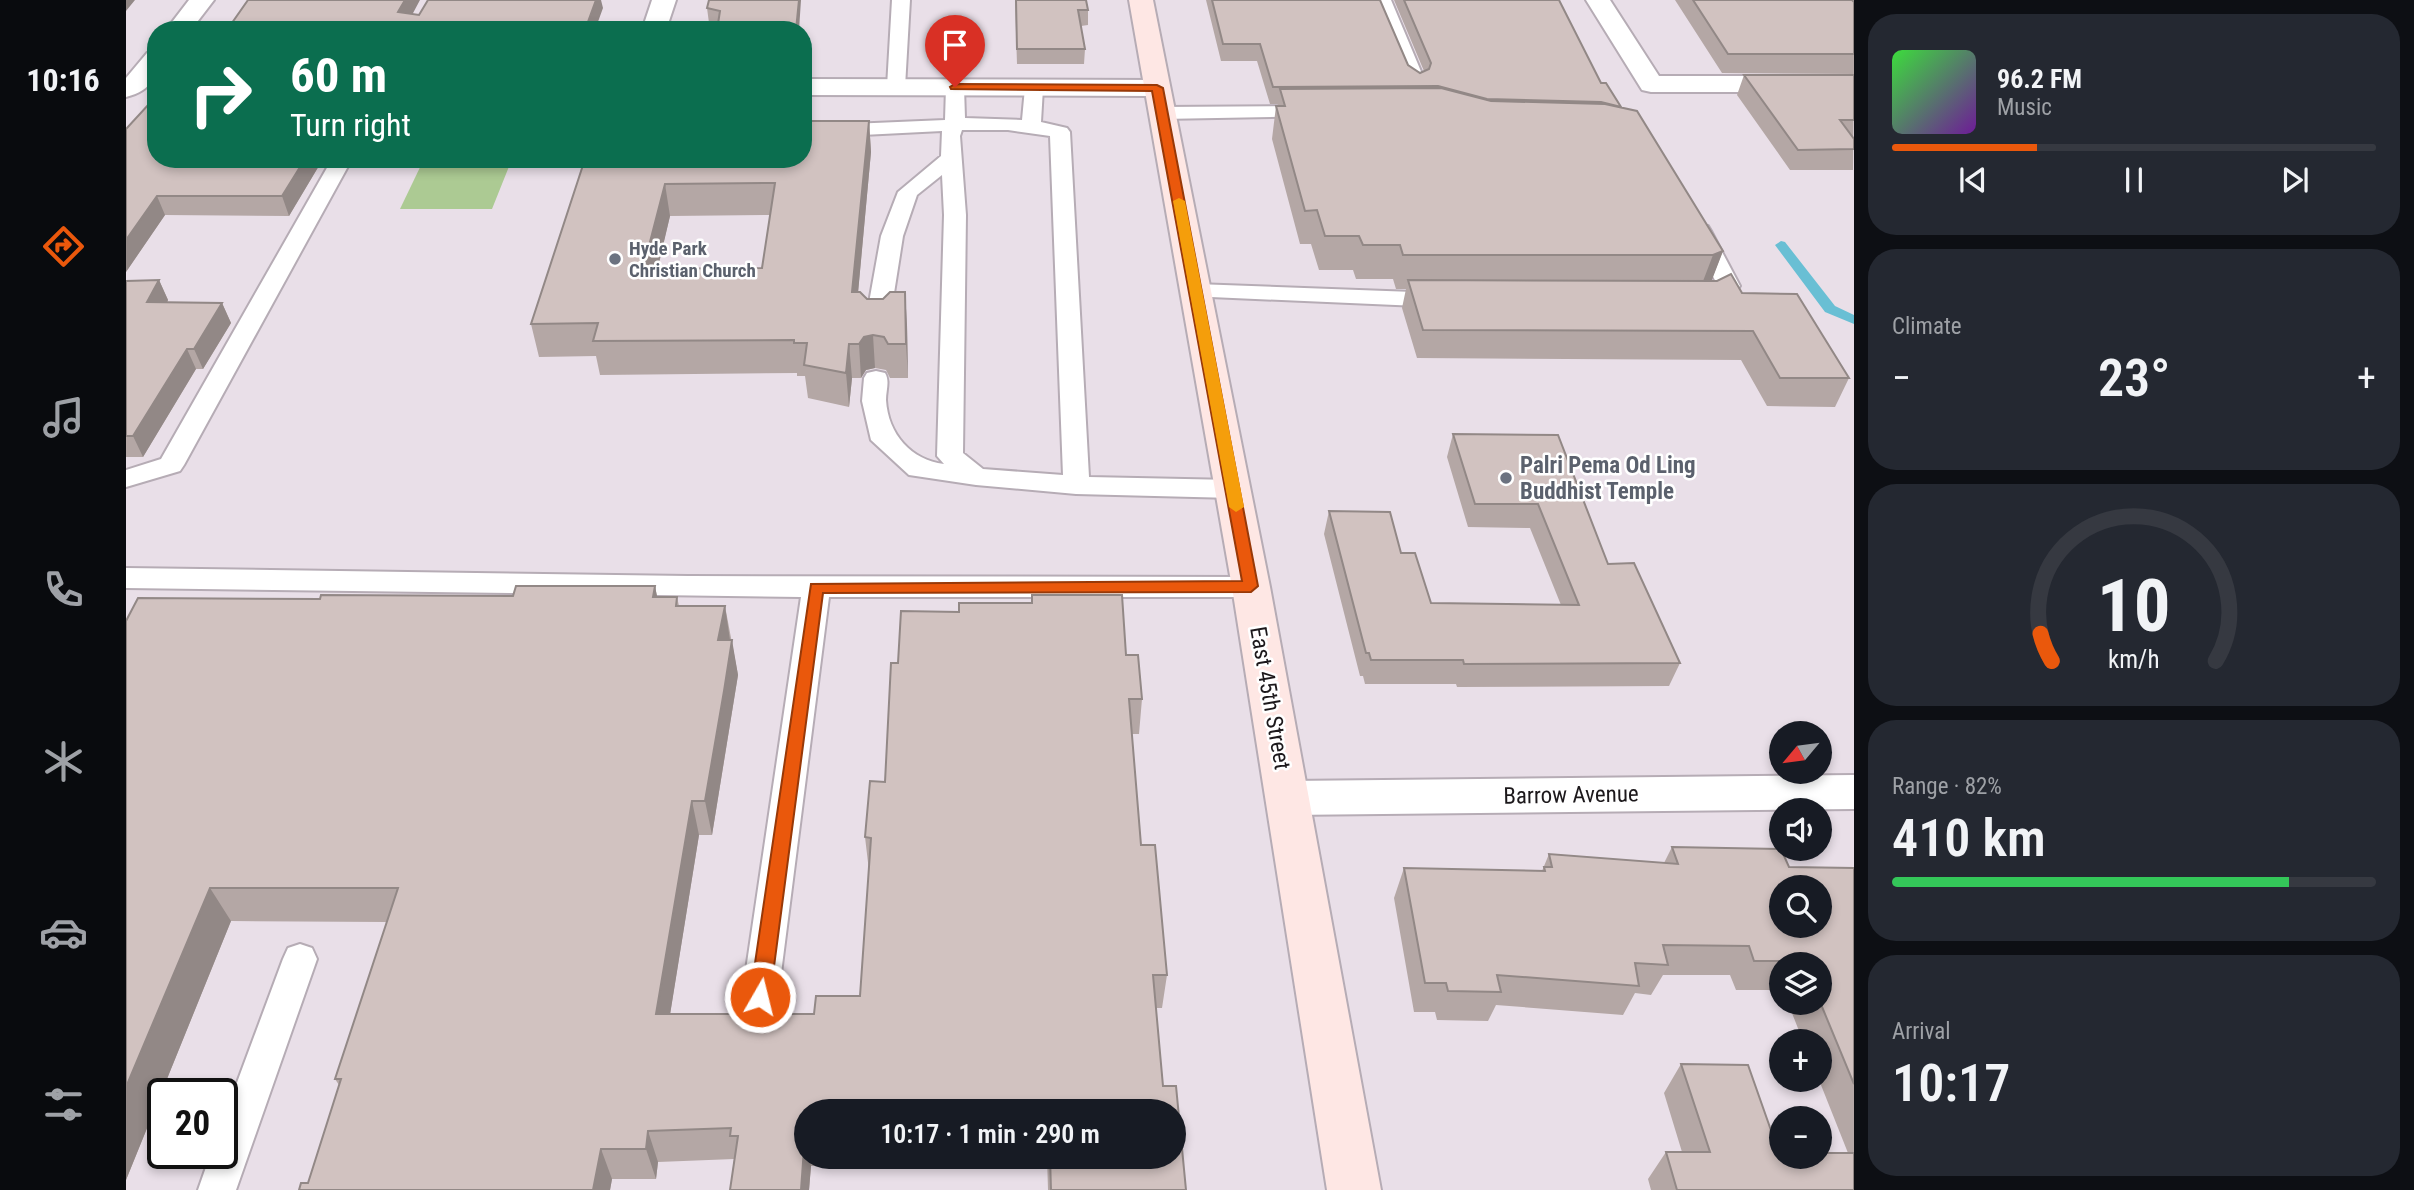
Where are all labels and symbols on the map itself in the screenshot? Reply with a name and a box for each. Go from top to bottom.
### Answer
pin [925,15,985,87]
place label: Hyde Park Christian Church [629,237,756,282]
marker: Hyde Park Christian Church [607,251,623,267]
place label: Palri Pema Od Ling Buddhist Temple [1520,452,1696,505]
marker: Palri Pema Od Ling Buddhist Temple [1498,470,1514,486]
street label: East 45th Street [1244,624,1296,772]
north arrow [1769,721,1832,784]
street label: Barrow Avenue [1503,780,1639,810]
position arrow [723,960,797,1034]
speed limit sign: 20 [147,1078,238,1169]

